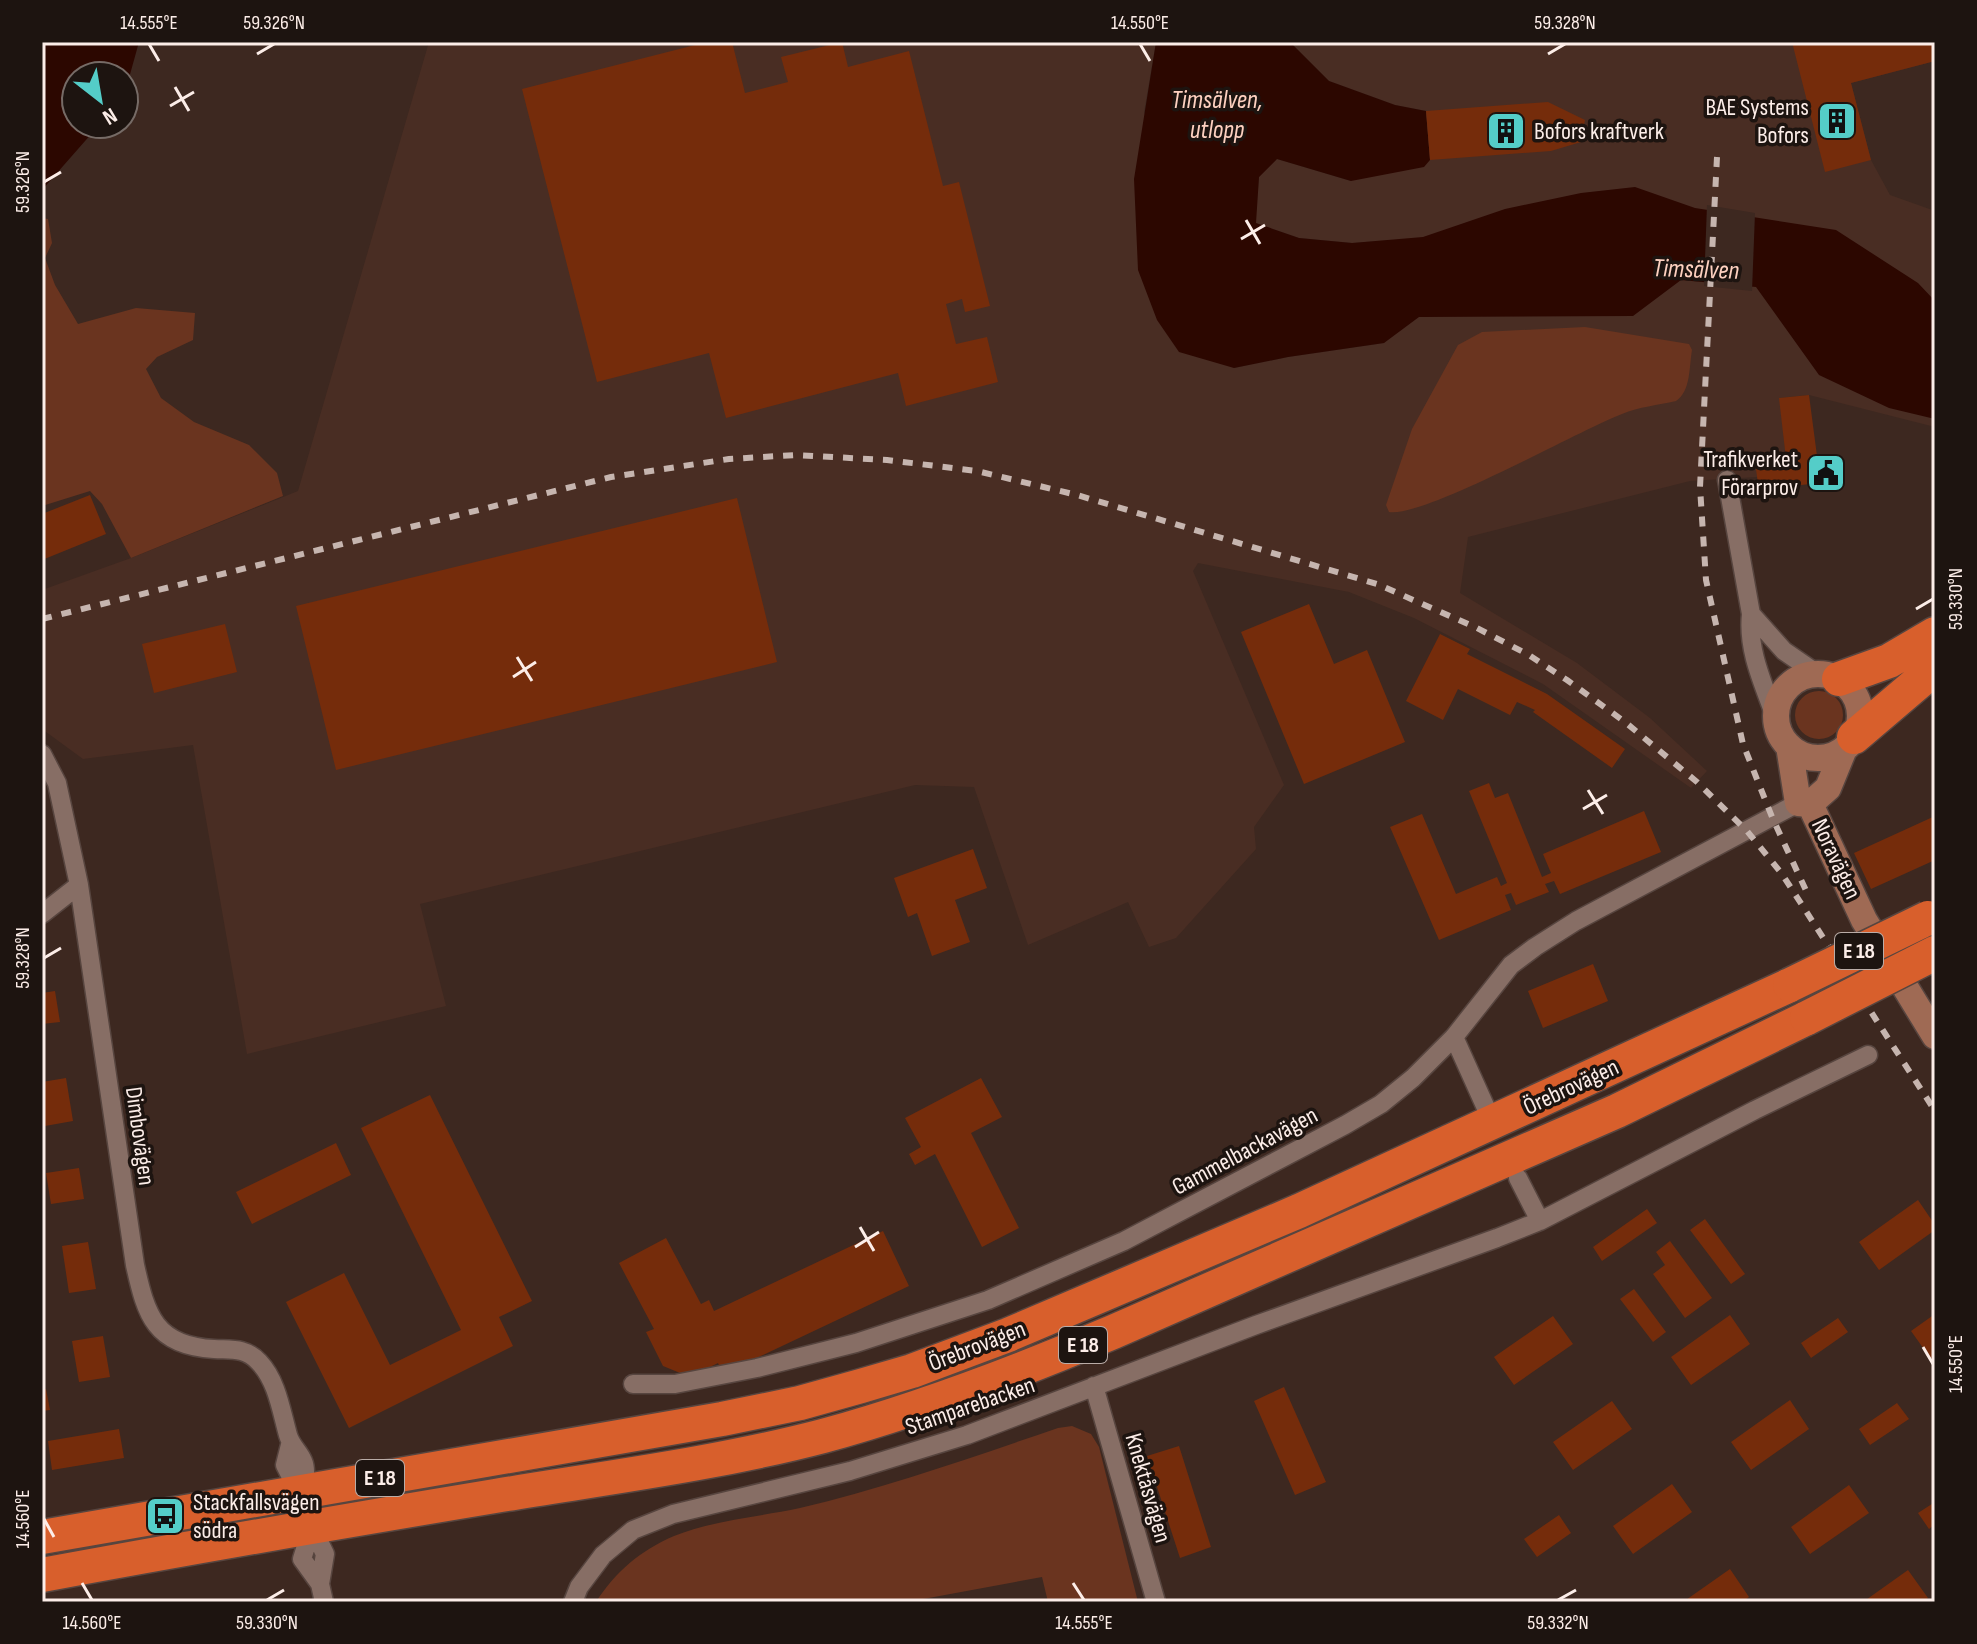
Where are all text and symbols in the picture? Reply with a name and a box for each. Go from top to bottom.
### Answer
text: 14.555°E [120,11,178,35]
text: 59.326°N [243,11,305,35]
text: 14.550°E [1111,11,1169,35]
text: 59.328°N [1534,11,1596,35]
north arrow [60,60,140,140]
water label: Timsälven, utlopp [1171,85,1263,146]
place label: BAE Systems Bofors [1706,93,1809,150]
building icon: BAE Systems Bofors [1816,100,1858,142]
text: N [98,101,122,130]
building icon: Bofors kraftverk [1485,110,1527,152]
place label: Bofors kraftverk [1534,117,1664,146]
text: 59.326°N [11,151,35,213]
water label: Timsälven [1652,253,1740,287]
place label: Trafikverket Förarprov [1703,445,1798,502]
public building icon: Trafikverket Förarprov [1805,452,1847,494]
text: 59.330°N [1944,568,1968,630]
street label: Noravägen [1805,814,1867,904]
text: 59.328°N [11,927,35,989]
road number: E 18 [1835,933,1883,969]
street label: Örebrovägen [1519,1052,1623,1122]
street label: Dimbovägen [119,1085,161,1187]
street label: Gammelbackavägen [1167,1100,1323,1202]
street label: Örebrovägen [924,1314,1030,1378]
road number: E 18 [1059,1327,1107,1363]
text: 14.550°E [1944,1335,1968,1393]
street label: Stamparebacken [902,1370,1038,1442]
street label: Knektåsvägen [1119,1430,1177,1546]
road number: E 18 [356,1460,404,1496]
place label: Stackfallsvägen södra [193,1488,319,1545]
text: 14.560°E [11,1490,35,1548]
bus stop icon: Stackfallsvägen södra [144,1495,186,1537]
text: 14.560°E [63,1611,121,1635]
text: 59.330°N [236,1611,298,1635]
text: 14.555°E [1055,1611,1113,1635]
text: 59.332°N [1527,1611,1589,1635]

